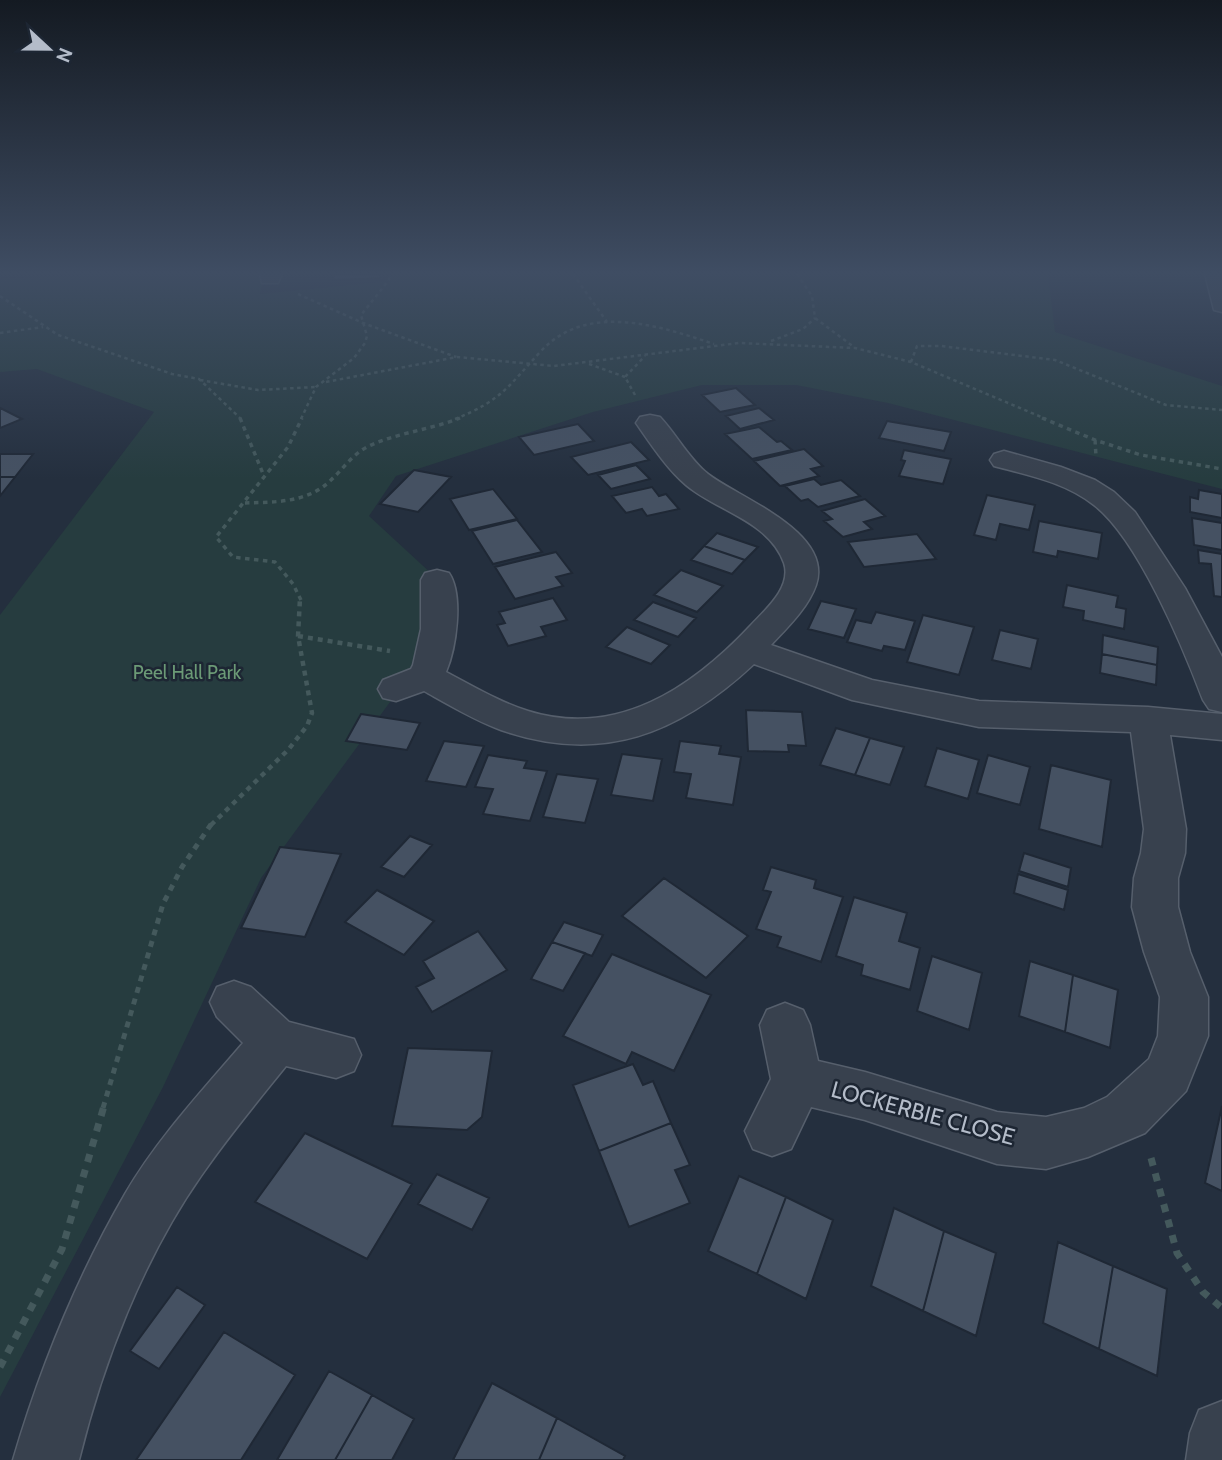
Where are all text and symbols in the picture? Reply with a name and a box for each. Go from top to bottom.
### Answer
north arrow [14,14,84,84]
text: N [51,45,77,66]
park label: Peel Hall Park [133,661,242,684]
street label: LOCKERBIE CLOSE [828,1075,1018,1151]

